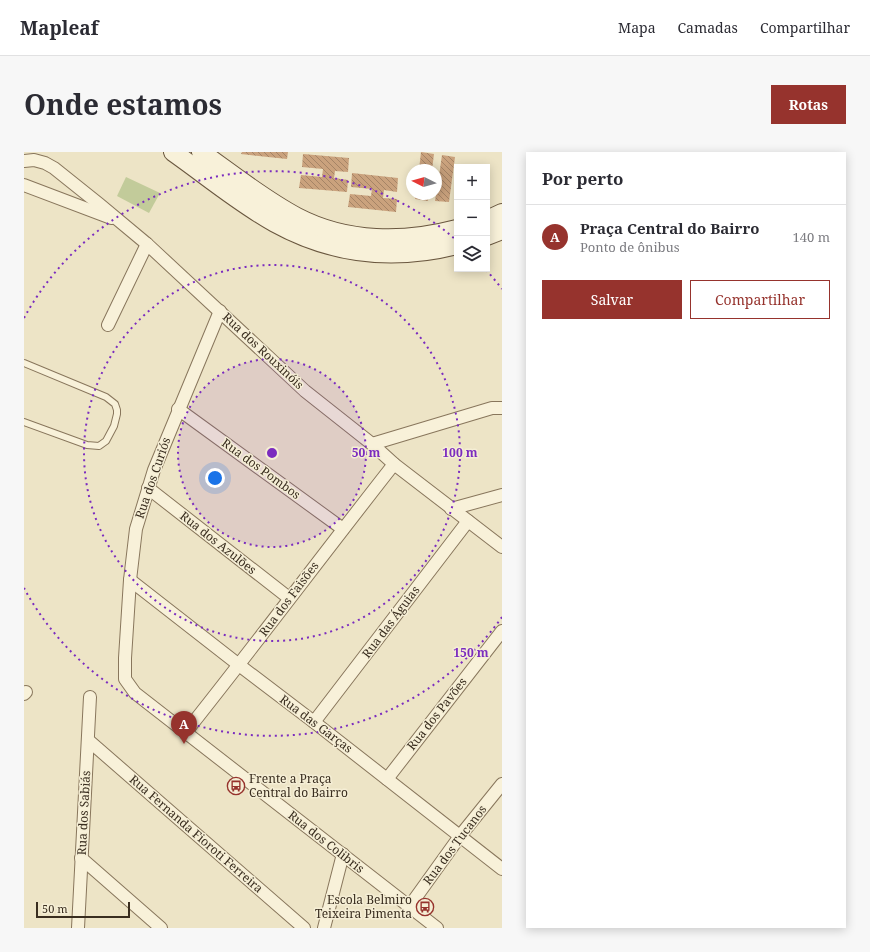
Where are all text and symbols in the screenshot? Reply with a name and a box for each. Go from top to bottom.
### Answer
text: Mapleaf [20,15,98,41]
text: Mapa [618,18,656,37]
text: Camadas [678,18,738,37]
text: Compartilhar [760,18,850,37]
text: Onde estamos [24,85,222,123]
button: Rotas [771,85,846,124]
north arrow [406,164,442,200]
map controls [454,164,490,272]
button: + [454,164,490,200]
text: Por perto [542,167,624,190]
button: − [454,200,490,236]
text: Praça Central do Bairro [580,218,759,238]
text: A [550,228,560,246]
text: 140 m [793,228,830,246]
button: layers [454,236,490,272]
text: Ponto de ônibus [580,238,680,256]
button: Salvar [542,280,682,319]
button: Compartilhar [690,280,830,319]
street label: Rua dos Rouxinóis [219,309,308,393]
street label: Rua dos Pombos [219,434,304,503]
street label: Rua dos Curiós [131,435,174,521]
text: 50 m [352,444,380,461]
text: 100 m [442,444,478,461]
centre of rings [265,446,279,460]
your location [205,468,225,488]
street label: Rua dos Azulões [176,507,260,578]
street label: Rua dos Faisões [255,558,322,640]
street label: Rua das Águias [358,582,423,661]
text: 150 m [453,644,489,661]
street label: Rua dos Pavões [403,674,470,754]
street label: Rua das Garças [276,691,356,757]
pin: A [171,711,197,744]
street label: Rua dos Sabiás [73,770,94,856]
place label: Frente a Praça Central do Bairro [249,770,348,801]
street label: Rua Fernanda Fioroti Ferreira [126,771,267,897]
bus stop icon: Frente a Praça Central do Bairro [226,776,246,796]
street label: Rua dos Tucanos [419,801,490,888]
street label: Rua dos Colibris [285,806,368,877]
place label: Escola Belmiro Teixeira Pimenta [315,891,412,922]
bus stop icon: Escola Belmiro Teixeira Pimenta [415,897,435,917]
scale bar [36,900,130,919]
text: 50 m [42,901,68,916]

